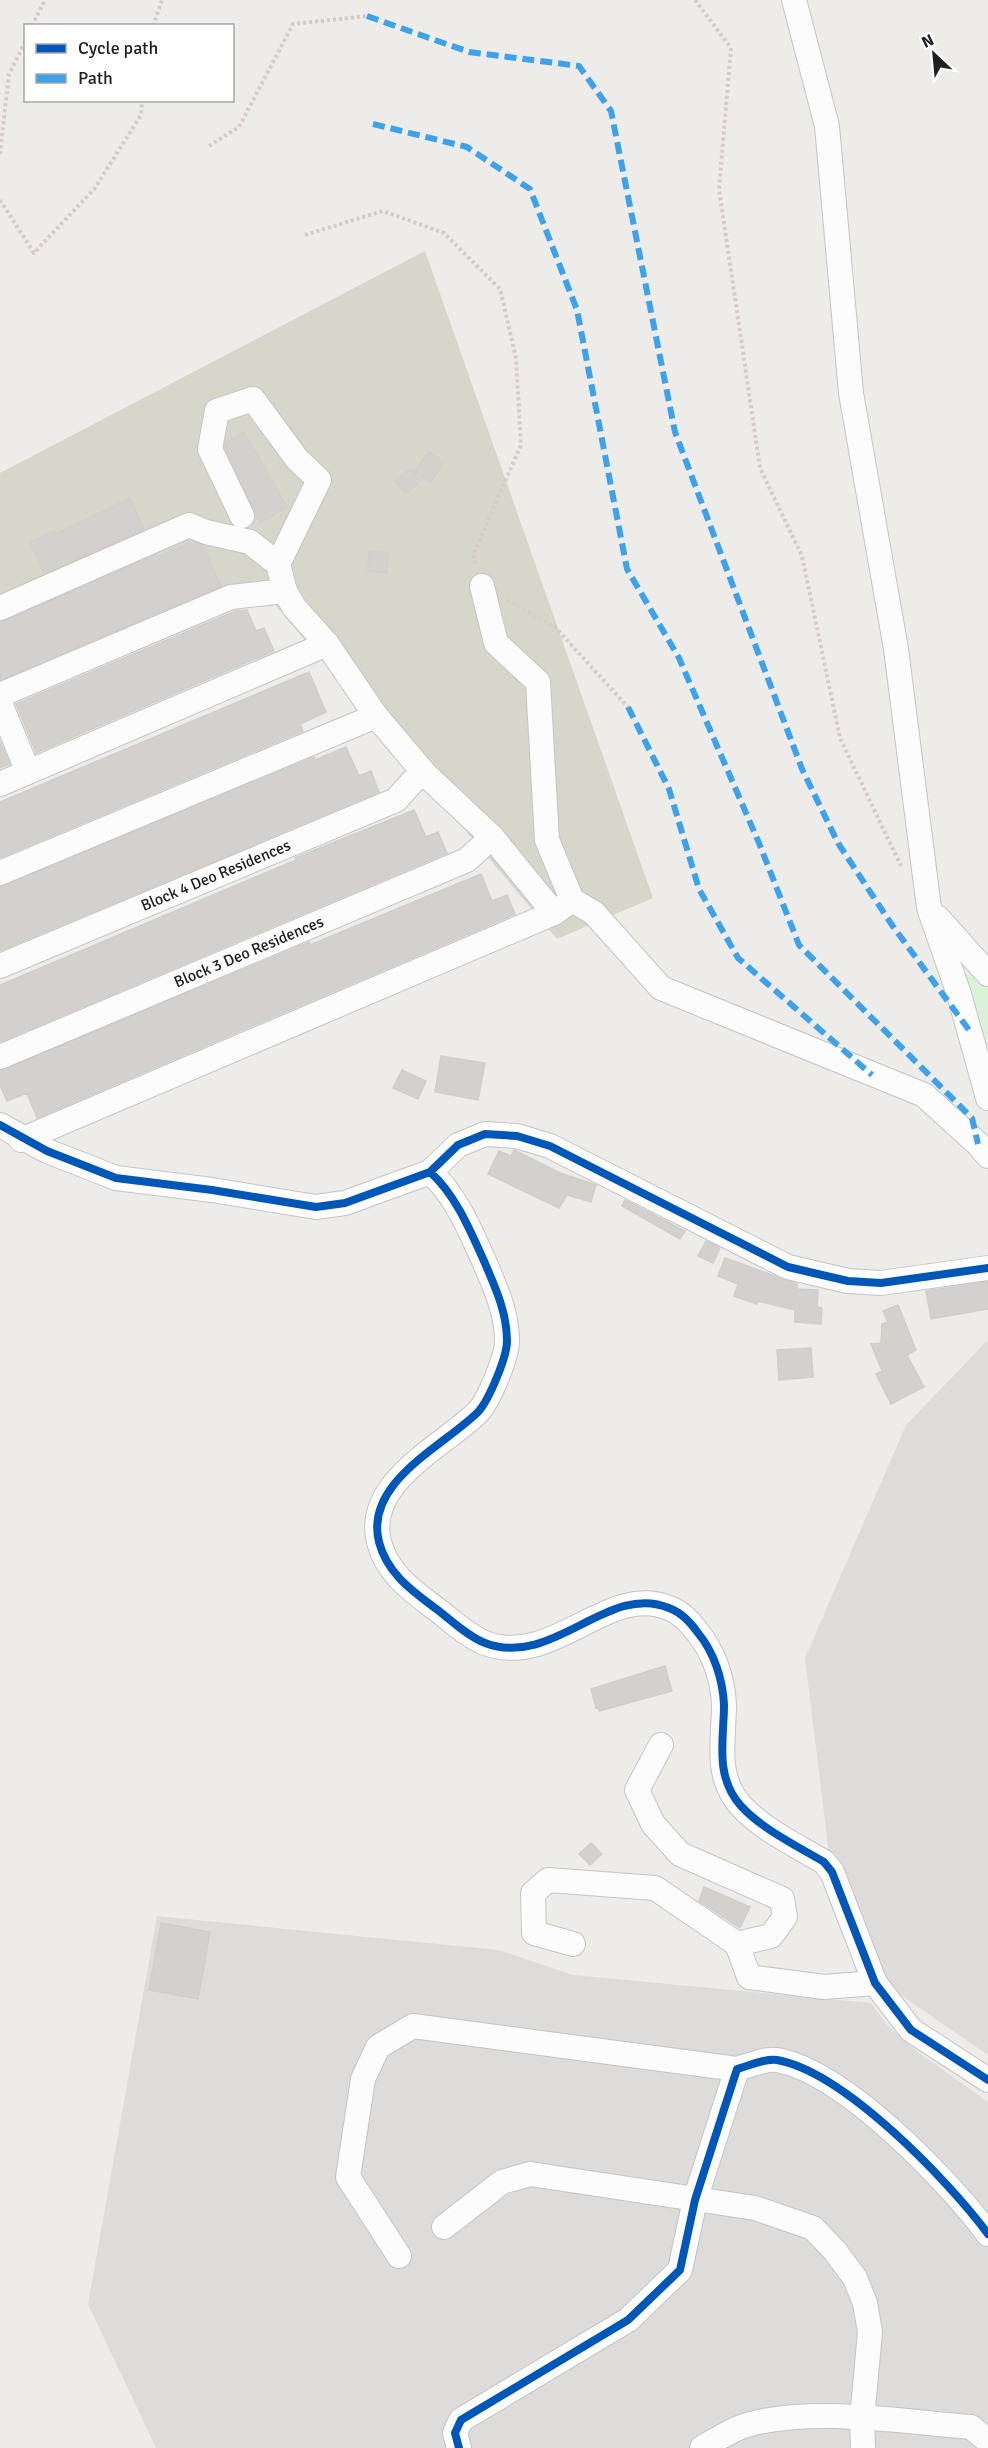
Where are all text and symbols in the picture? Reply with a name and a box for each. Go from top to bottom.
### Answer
legend [24,24,234,102]
north arrow [904,24,964,84]
text: N [918,30,937,53]
text: Cycle path [78,37,158,59]
text: Path [78,67,113,89]
street label: Block 4 Deo Residences [138,835,294,916]
street label: Block 3 Deo Residences [171,912,327,992]

